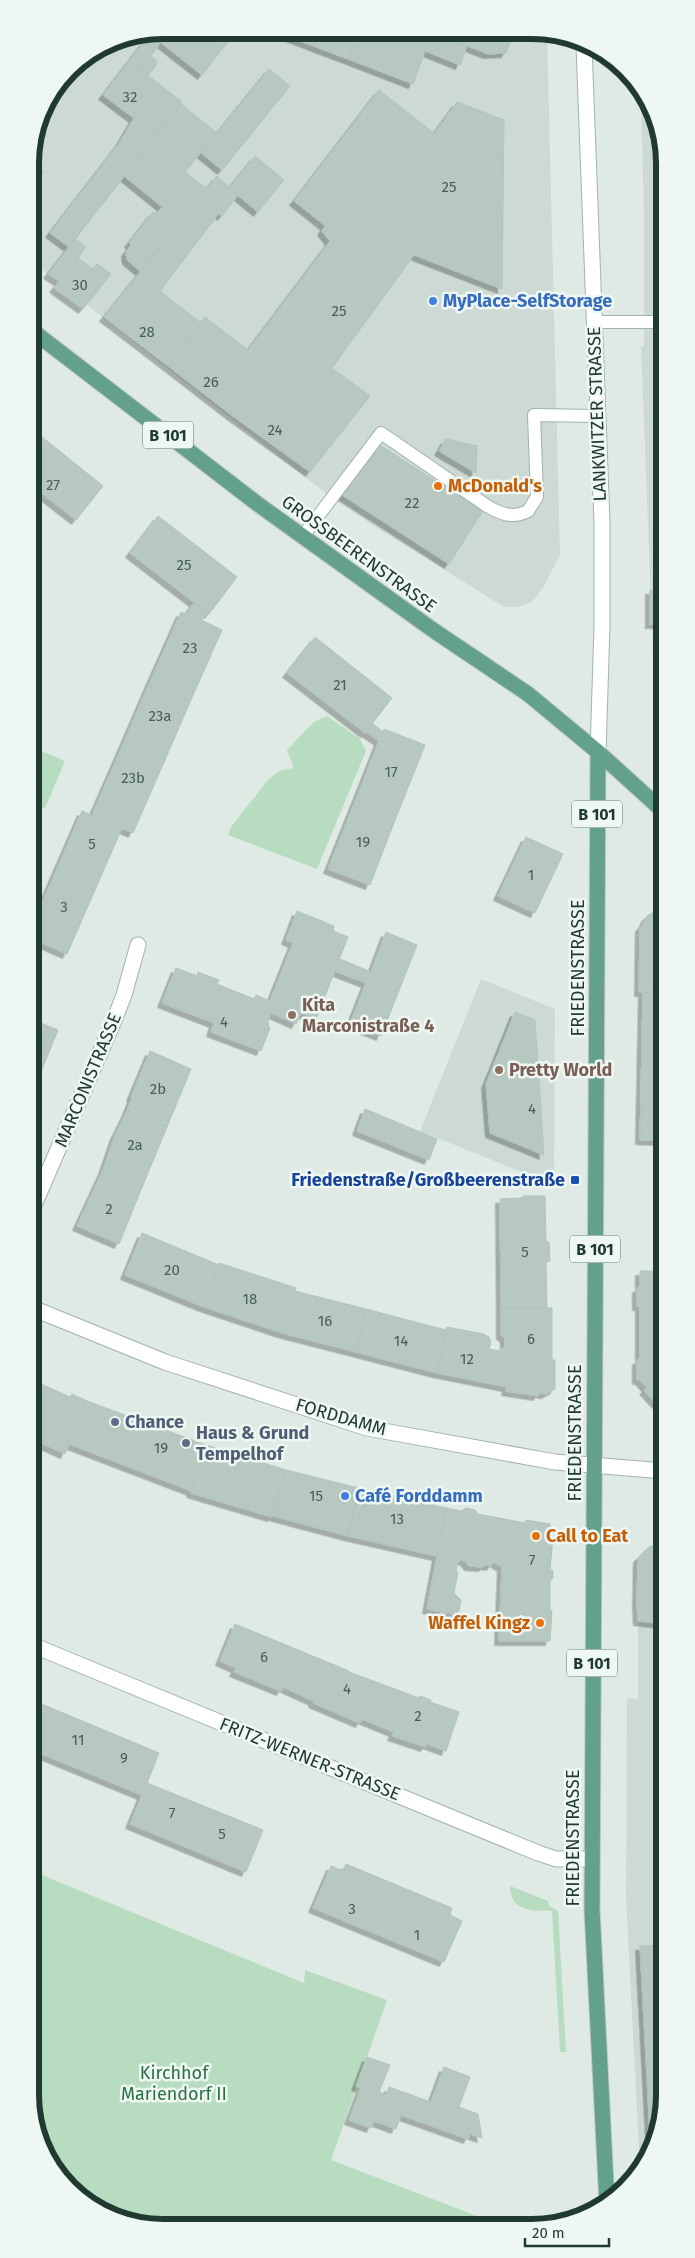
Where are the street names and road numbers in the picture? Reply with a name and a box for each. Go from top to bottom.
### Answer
street label: LANKWITZER STRASSE [583,326,611,502]
road number: B 101 [143,422,193,448]
street label: GROSSBEERENSTRASSE [277,490,441,618]
road number: B 101 [572,801,622,828]
street label: FRIEDENSTRASSE [567,899,589,1037]
street label: MARCONISTRASSE [50,1010,126,1150]
road number: B 101 [570,1236,620,1262]
street label: FRIEDENSTRASSE [564,1364,586,1502]
street label: FORDDAMM [293,1394,389,1440]
road number: B 101 [567,1650,617,1676]
street label: FRITZ-WERNER-STRASSE [216,1713,404,1805]
street label: FRIEDENSTRASSE [562,1769,584,1907]

